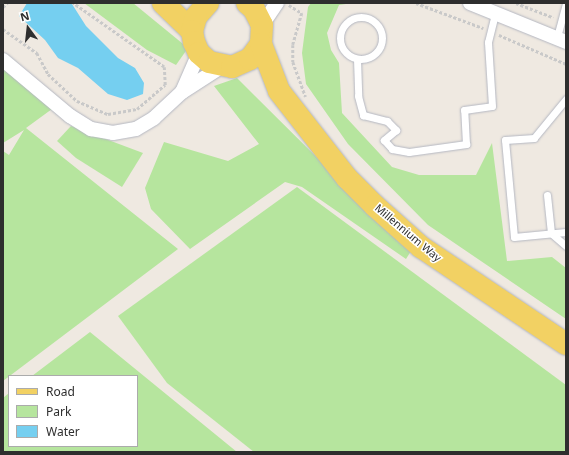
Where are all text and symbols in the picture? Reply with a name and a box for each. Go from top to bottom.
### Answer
north arrow [8,8,48,48]
text: N [18,8,31,24]
street label: Millennium Way [372,201,444,265]
legend [8,375,138,447]
text: Road [46,383,75,400]
text: Park [46,403,71,420]
text: Water [46,423,80,440]

